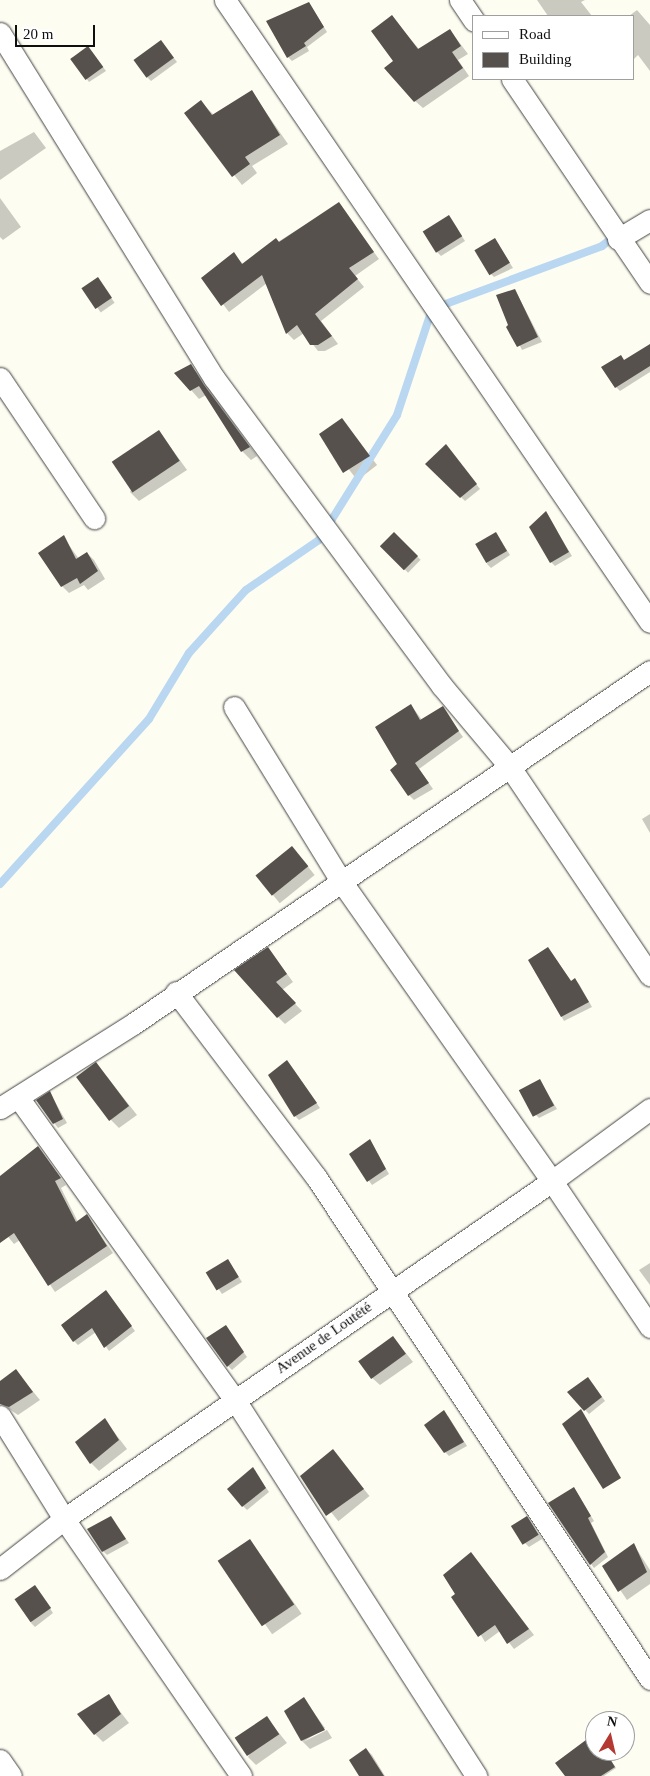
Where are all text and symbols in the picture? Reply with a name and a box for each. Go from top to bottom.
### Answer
scale bar [18,15,98,47]
legend [472,15,635,80]
text: 20 m [23,26,53,42]
text: Road [519,26,551,42]
text: Building [519,51,572,67]
street label: Avenue de Loutété [273,1298,375,1378]
north arrow [585,1711,635,1761]
text: N [606,1713,618,1730]

